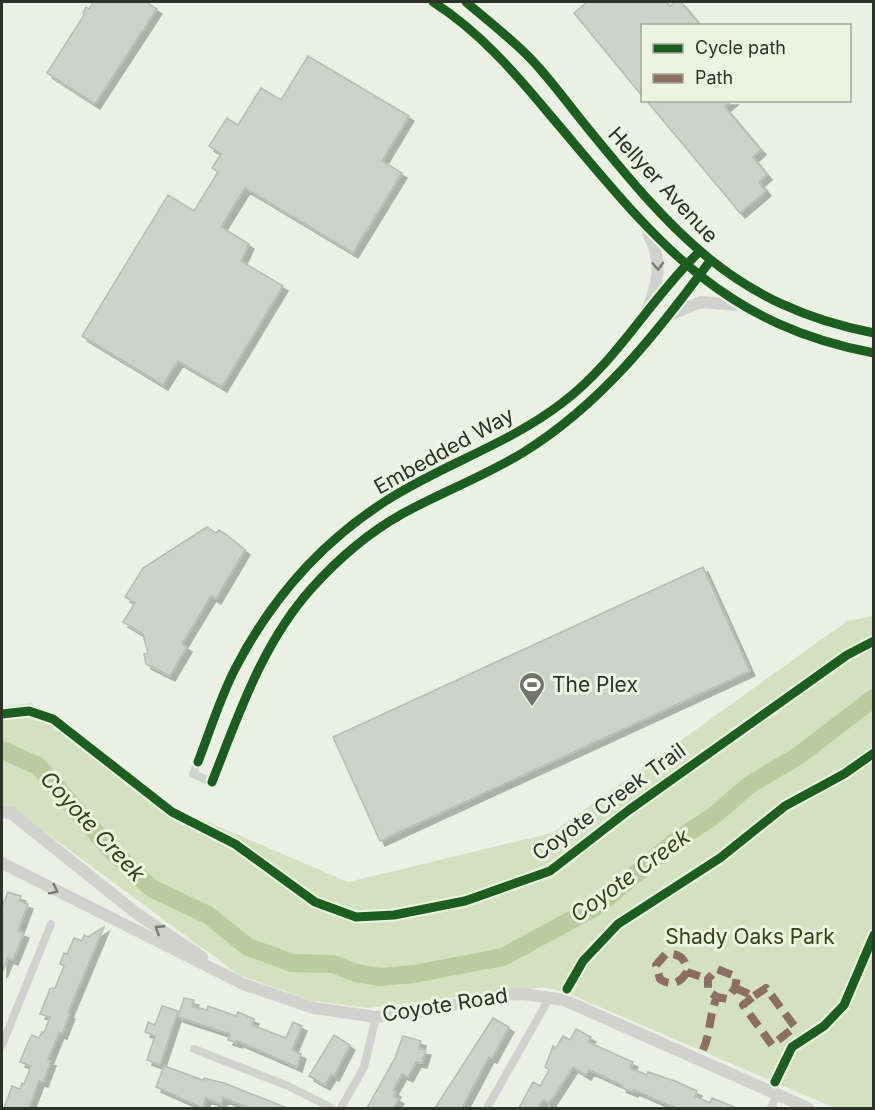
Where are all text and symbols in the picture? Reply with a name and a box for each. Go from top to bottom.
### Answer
legend [641,24,851,102]
text: Cycle path [695,37,786,58]
text: Path [695,67,733,88]
street label: Hellyer Avenue [603,122,723,248]
one-way arrow [651,262,664,271]
street label: Embedded Way [370,402,518,499]
sports icon: The Plex [517,670,547,708]
place label: The Plex [552,672,638,697]
street label: Coyote Creek Trail [527,738,690,866]
water label: Coyote Creek [35,765,151,887]
water label: Coyote Creek [565,822,696,927]
one-way arrow [47,883,58,894]
one-way arrow [155,924,165,936]
park label: Shady Oaks Park [665,924,835,949]
street label: Coyote Road [380,982,510,1027]

